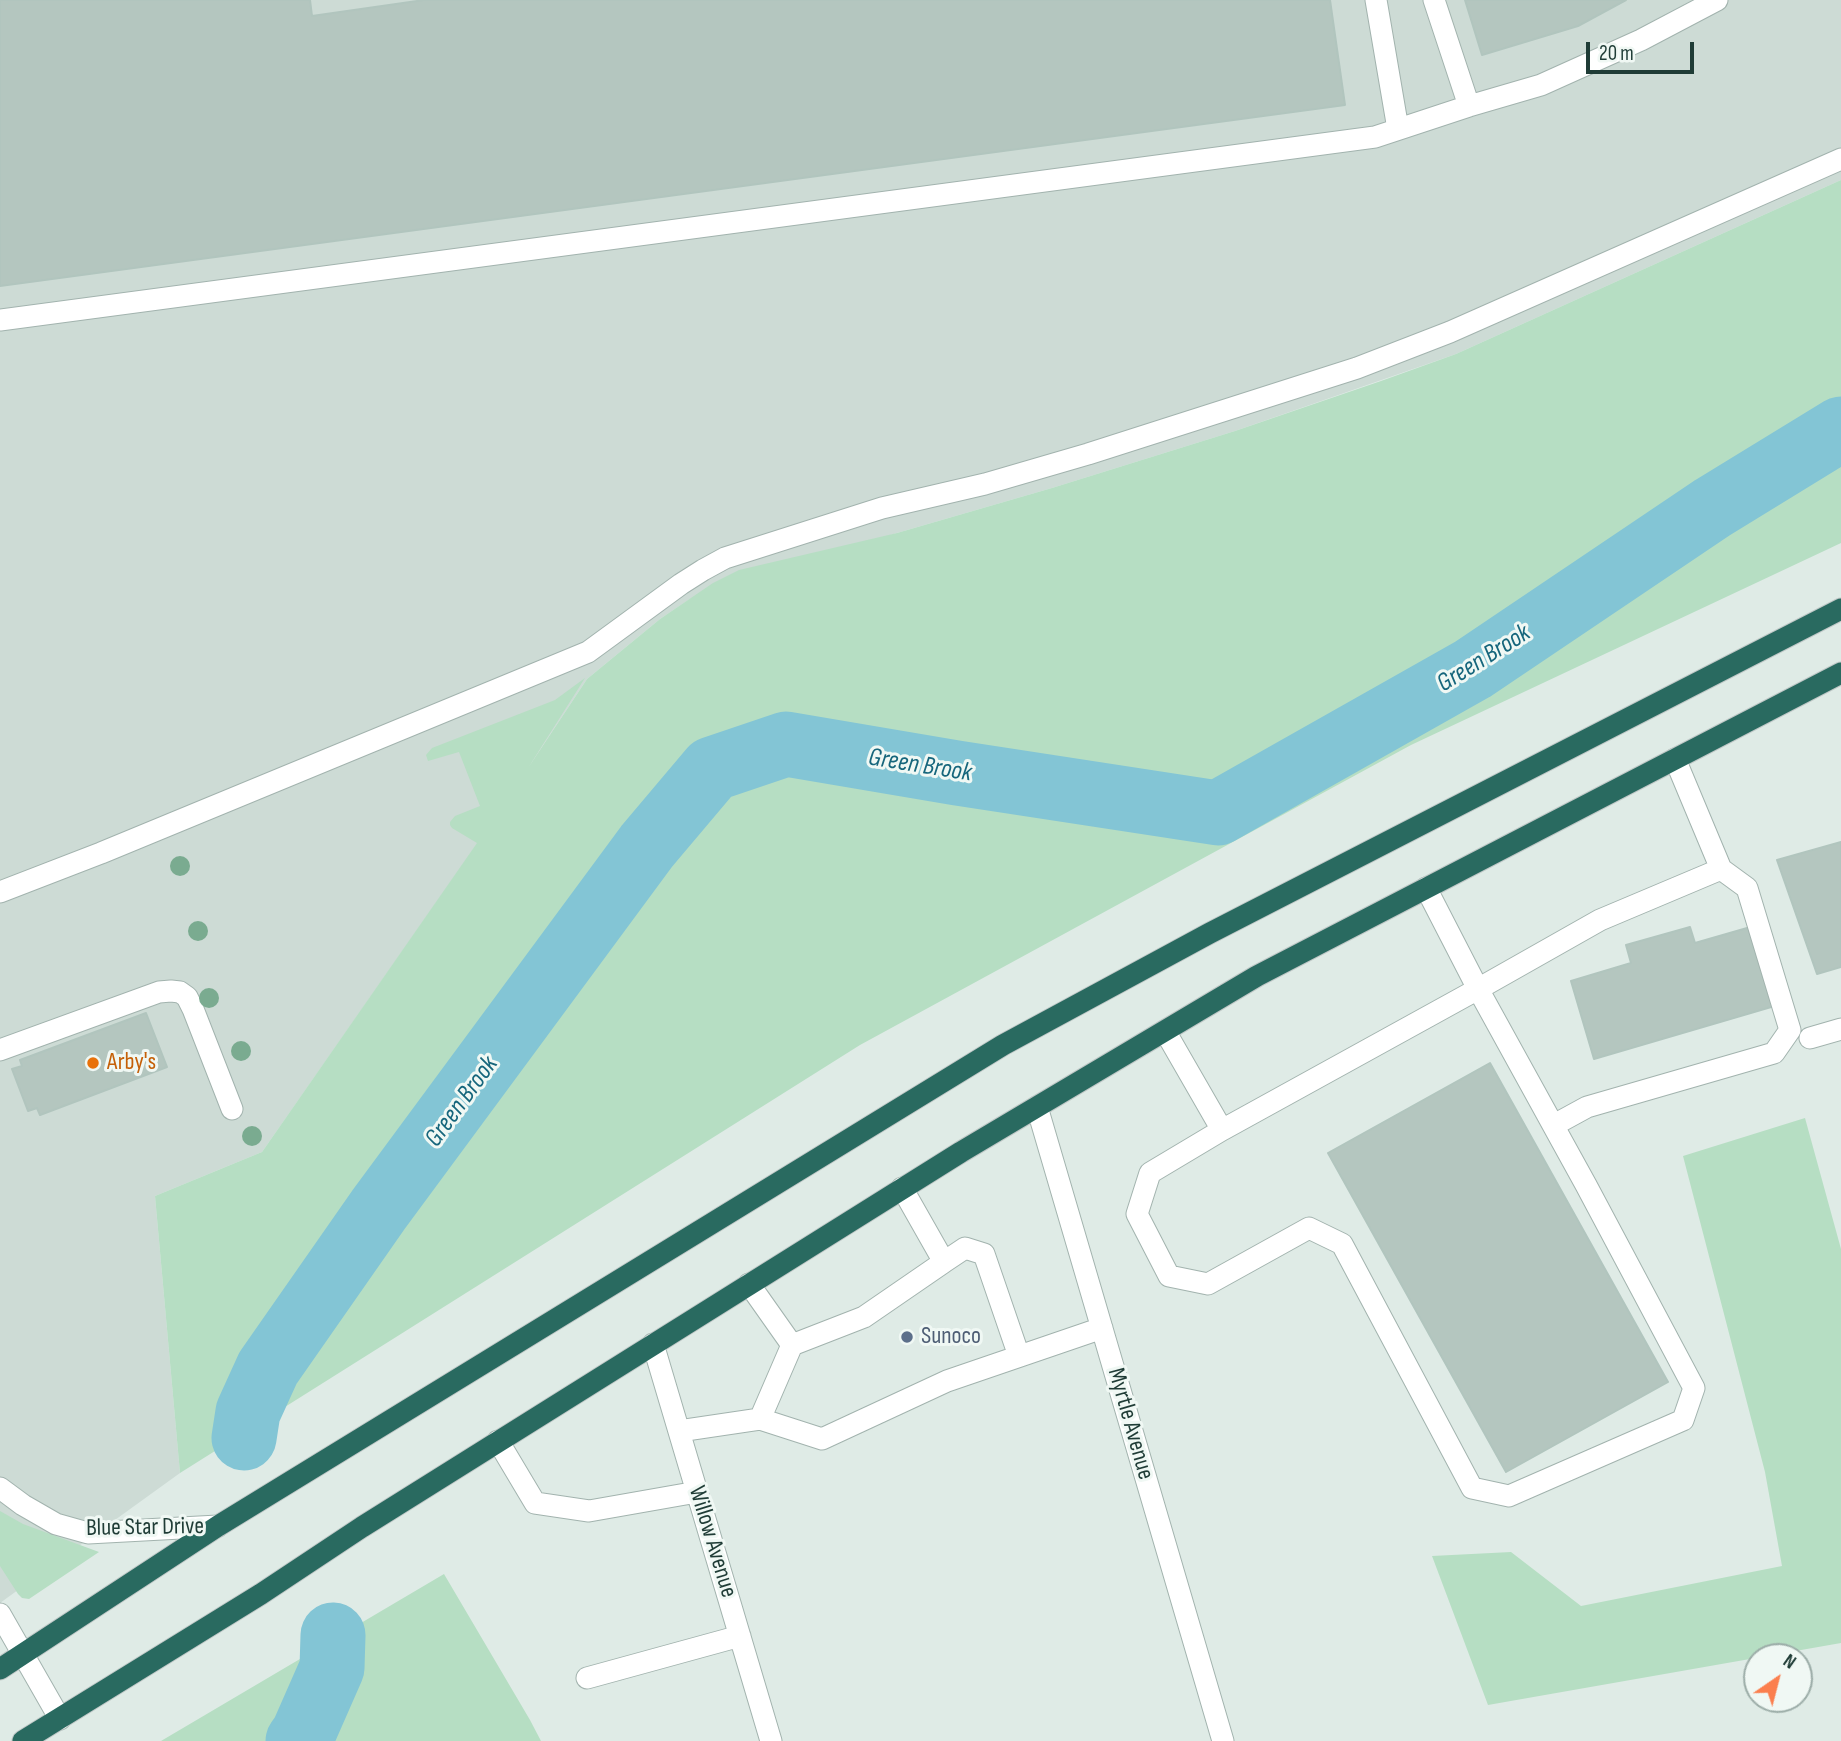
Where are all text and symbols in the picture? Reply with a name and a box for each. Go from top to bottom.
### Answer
scale bar [1589,28,1698,72]
text: 20 m [1599,41,1634,66]
water label: Green Brook [1432,618,1536,700]
water label: Green Brook [866,742,974,790]
place label: Arby's [107,1049,156,1077]
water label: Green Brook [419,1051,505,1153]
marker: Arby's [85,1055,101,1071]
place label: Sunoco [921,1323,981,1351]
marker: Sunoco [899,1329,915,1345]
street label: Myrtle Avenue [1100,1365,1160,1483]
street label: Willow Avenue [681,1483,743,1601]
street label: Blue Star Drive [86,1513,204,1543]
north arrow [1743,1643,1813,1713]
text: N [1778,1650,1800,1674]

